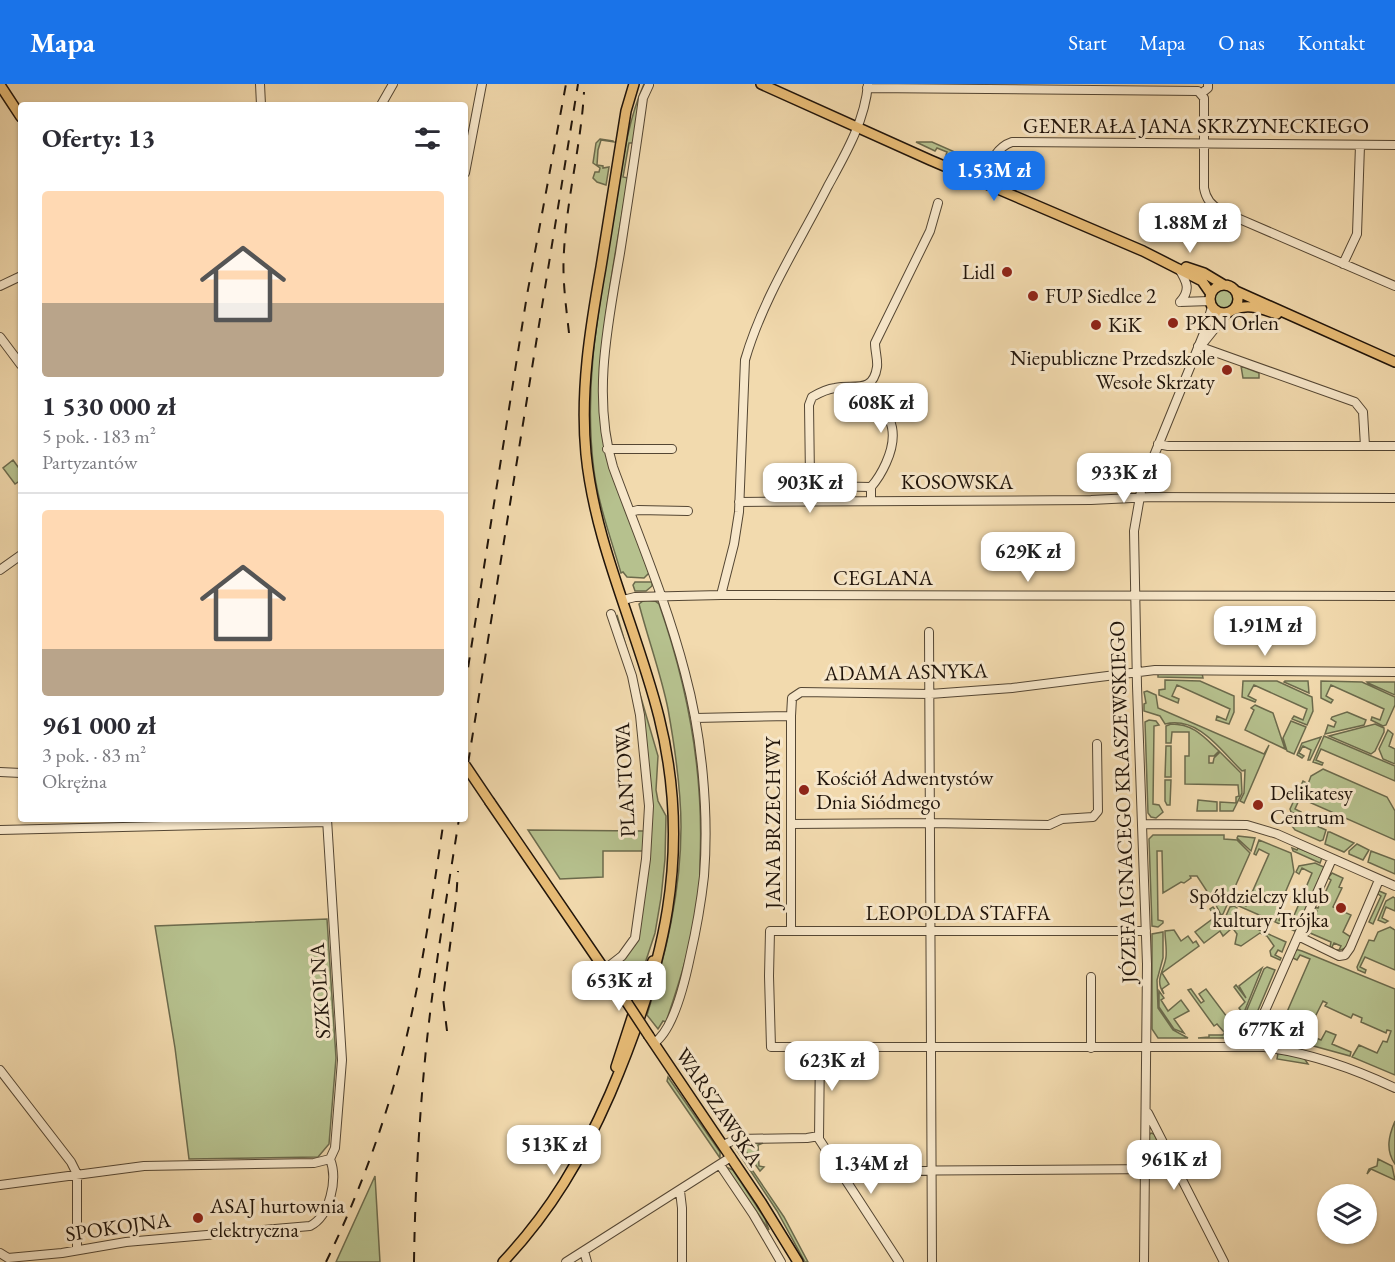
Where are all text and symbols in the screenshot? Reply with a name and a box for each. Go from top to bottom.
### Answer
text: Mapa [30,24,95,60]
text: Start [1068,29,1107,56]
text: Mapa [1140,29,1185,56]
text: O nas [1218,29,1265,56]
text: Kontakt [1298,29,1365,56]
street label: GENERAŁA JANA SKRZYNECKIEGO [1023,112,1369,139]
text: Oferty: 13 [42,121,155,155]
icon: filters [411,122,444,155]
pin: 1.53M zł [932,151,1056,202]
text: 1.53M zł [957,157,1031,183]
pin: 1.88M zł [1128,203,1252,254]
text: 1.88M zł [1153,209,1227,235]
icon: home [189,230,297,338]
place label: Lidl [962,258,995,285]
marker: Lidl [1000,265,1014,279]
place label: FUP Siedlce 2 [1045,282,1156,309]
marker: FUP Siedlce 2 [1026,289,1040,303]
place label: PKN Orlen [1185,309,1279,336]
place label: KiK [1108,311,1142,338]
marker: PKN Orlen [1166,316,1180,330]
marker: KiK [1089,318,1103,332]
place label: Niepubliczne Przedszkole Wesołe Skrzaty [1010,344,1216,395]
marker: Niepubliczne Przedszkole Wesołe Skrzaty [1220,363,1234,377]
pin: 608K zł [826,383,936,434]
text: 1 530 000 zł [42,389,176,423]
text: 608K zł [848,389,914,415]
text: 5 pok. · 183 m² [42,423,156,449]
text: Partyzantów [42,449,137,475]
pin: 933K zł [1069,453,1179,504]
text: 933K zł [1091,459,1157,485]
pin: 903K zł [755,463,865,514]
street label: KOSOWSKA [901,468,1014,495]
text: 903K zł [777,469,843,495]
pin: 629K zł [973,532,1083,583]
text: 629K zł [995,538,1061,564]
icon: home [189,549,297,657]
street label: CEGLANA [833,564,933,591]
pin: 1.91M zł [1203,606,1327,657]
text: 1.91M zł [1228,612,1302,638]
street label: JÓZEFA IGNACEGO KRASZEWSKIEGO [1103,620,1142,986]
street label: ADAMA ASNYKA [823,657,989,686]
text: 961 000 zł [42,708,156,742]
street label: PLANTOWA [608,721,641,838]
street label: JANA BRZECHWY [759,735,786,911]
text: 3 pok. · 83 m² [42,742,146,768]
place label: Kościół Adwentystów Dnia Siódmego [816,764,994,815]
text: Okrężna [42,768,107,794]
place label: Delikatesy Centrum [1270,779,1354,830]
marker: Kościół Adwentystów Dnia Siódmego [797,783,811,797]
marker: Delikatesy Centrum [1251,798,1265,812]
place label: Spółdzielczy klub kultury Trójka [1189,882,1330,933]
street label: LEOPOLDA STAFFA [866,899,1051,926]
marker: Spółdzielczy klub kultury Trójka [1334,901,1348,915]
street label: SZKOLNA [303,942,336,1040]
pin: 653K zł [564,961,674,1012]
text: 653K zł [586,967,652,993]
pin: 677K zł [1216,1010,1326,1061]
text: 677K zł [1238,1016,1304,1042]
pin: 623K zł [777,1041,887,1092]
street label: WARSZAWSKA [670,1042,769,1172]
text: 623K zł [799,1047,865,1073]
pin: 513K zł [499,1125,609,1176]
text: 513K zł [521,1131,587,1157]
pin: 961K zł [1119,1140,1229,1191]
pin: 1.34M zł [809,1144,933,1195]
text: 961K zł [1141,1146,1207,1172]
text: 1.34M zł [834,1150,908,1176]
map controls [1317,1184,1377,1244]
button: layers [1317,1184,1377,1244]
place label: ASAJ hurtownia elektryczna [209,1192,345,1243]
street label: SPOKOJNA [64,1206,173,1247]
marker: ASAJ hurtownia elektryczna [191,1211,205,1225]

